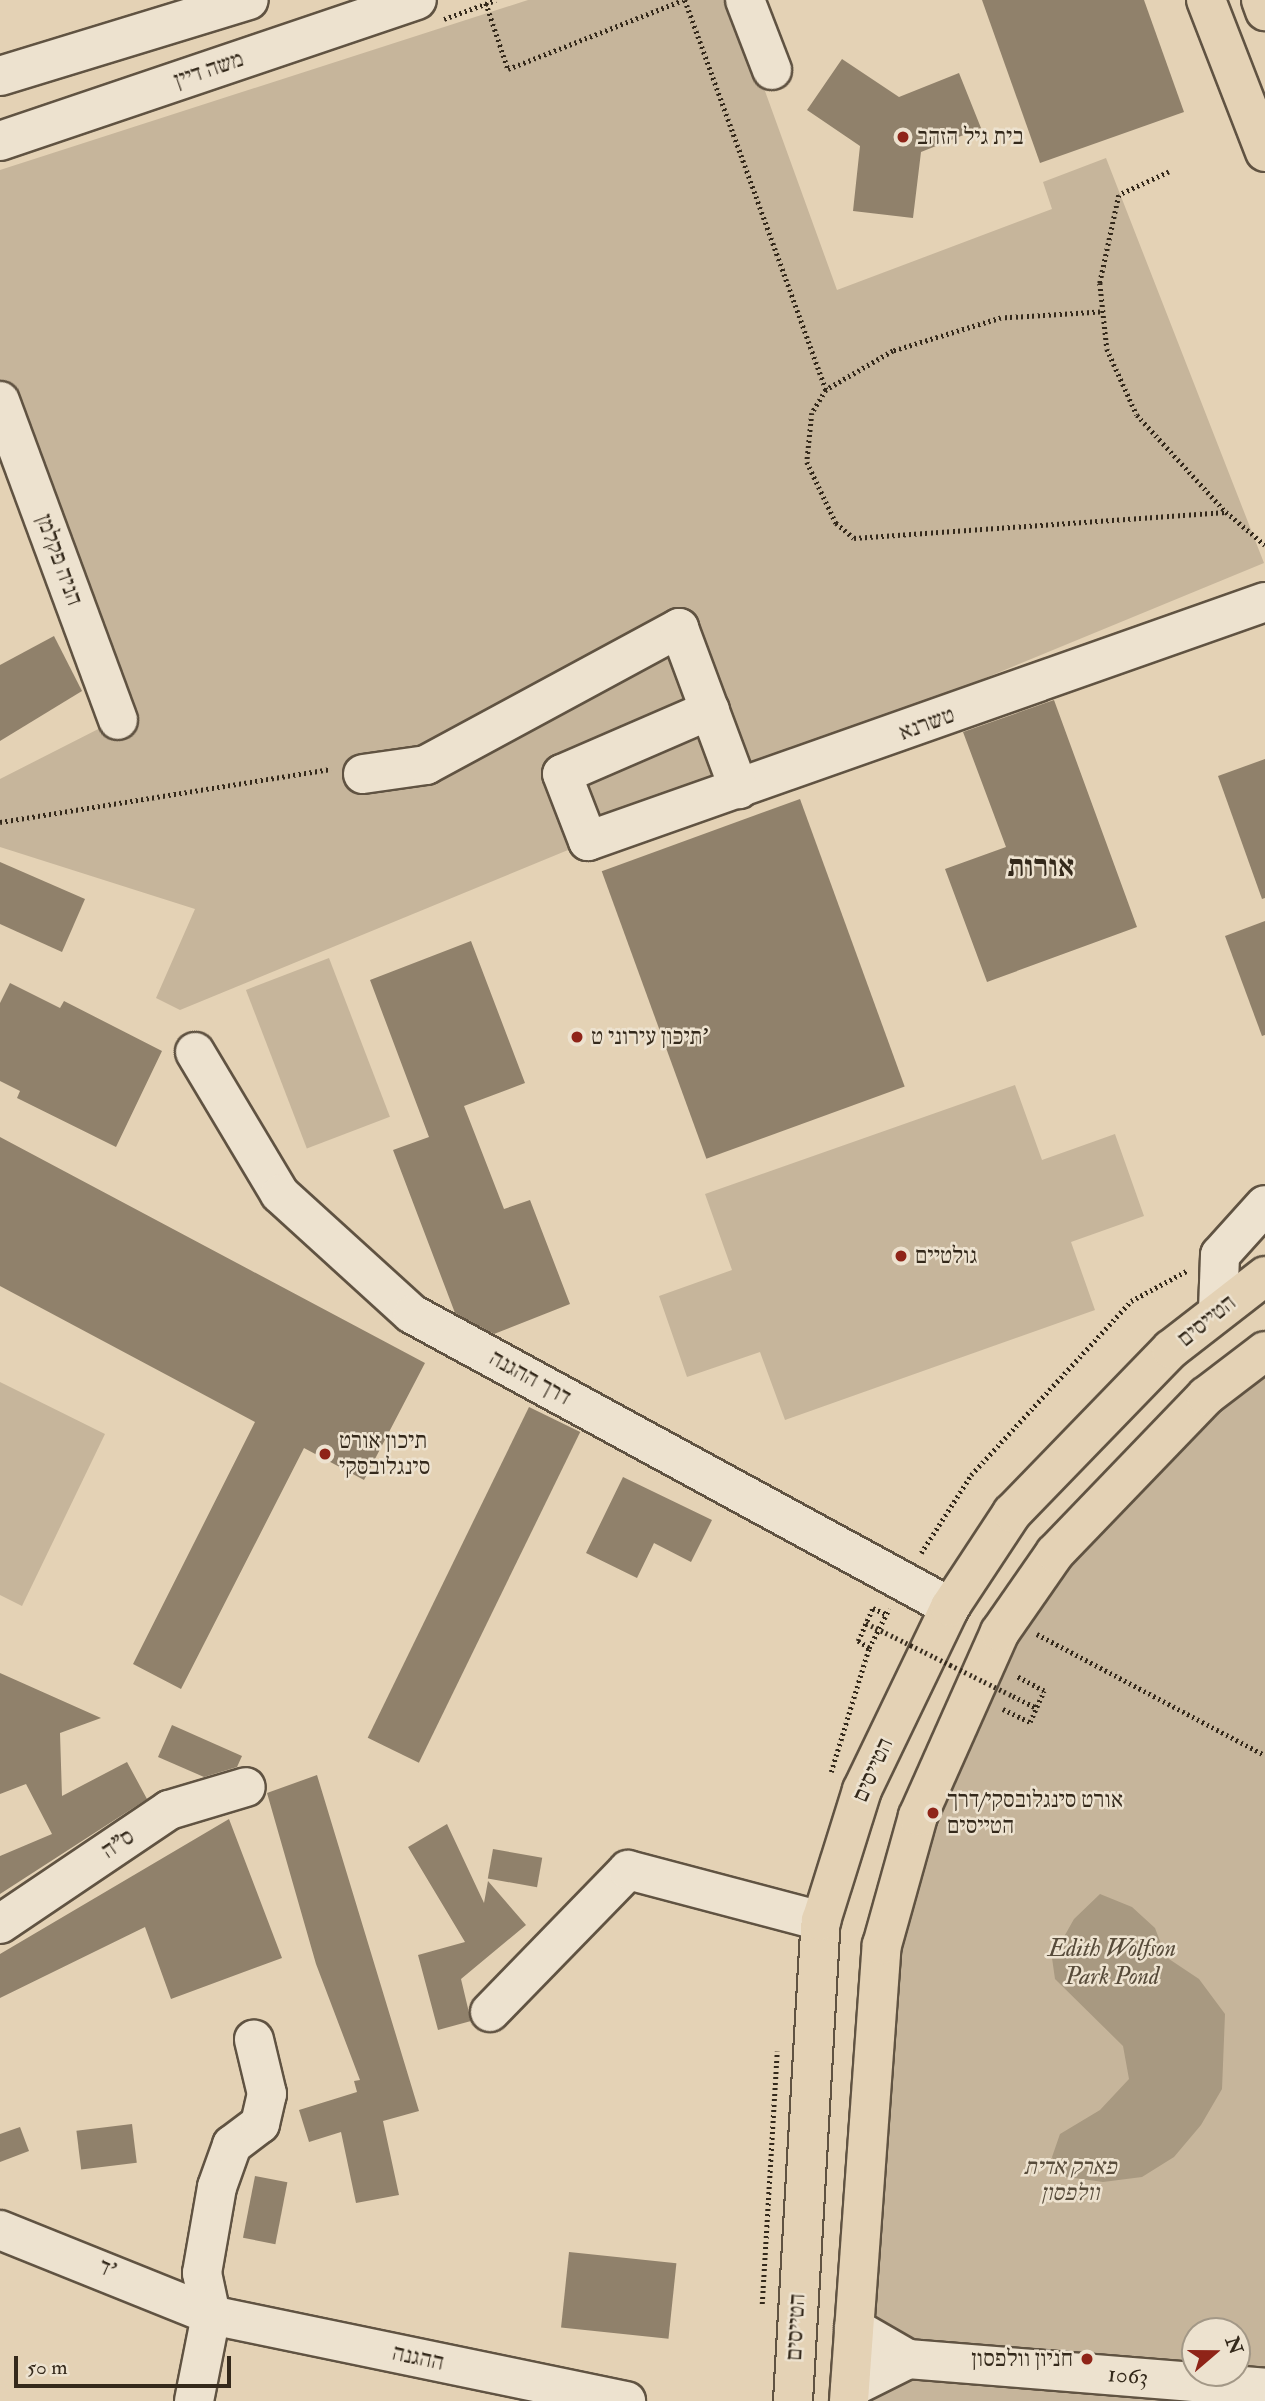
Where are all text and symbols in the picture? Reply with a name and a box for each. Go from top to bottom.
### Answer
street label: משה דיין [171,45,247,95]
place label: בית גיל הזהב [917,123,1023,151]
marker: בית גיל הזהב [895,129,911,145]
street label: הניה פקלמן [30,511,88,609]
street label: טשרנא [895,701,959,747]
district label: אורות [1008,849,1074,885]
place label: תיכון עירוני ט' [591,1023,708,1051]
marker: תיכון עירוני ט' [569,1029,585,1045]
place label: גולטיים [915,1242,977,1270]
marker: גולטיים [893,1248,909,1264]
street label: הטייסים [1172,1289,1242,1353]
street label: דרך ההגנה [484,1344,576,1412]
place label: תיכון אורט סינגלובסקי [339,1427,430,1481]
marker: תיכון אורט סינגלובסקי [317,1446,333,1462]
street label: הטייסים [847,1734,899,1806]
place label: אורט סינגלובסקי/דרך הטייסים [947,1786,1123,1840]
marker: אורט סינגלובסקי/דרך הטייסים [925,1805,941,1821]
street label: ס"ה [96,1823,140,1865]
water label: Edith Wolfson Park Pond [1048,1935,1176,1991]
park label: פארק אדית וולפסון [1024,2153,1116,2207]
street label: ד' [94,2253,120,2285]
street label: הטייסים [780,2293,812,2361]
north arrow [1181,2317,1251,2387]
text: N [1220,2333,1248,2358]
street label: ההגנה [390,2339,446,2377]
scale bar [18,2342,234,2386]
place label: חניון וולפסון [972,2345,1073,2373]
marker: חניון וולפסון [1079,2351,1095,2367]
text: 50 m [27,2354,68,2381]
street label: 1063 [1107,2360,1149,2392]

